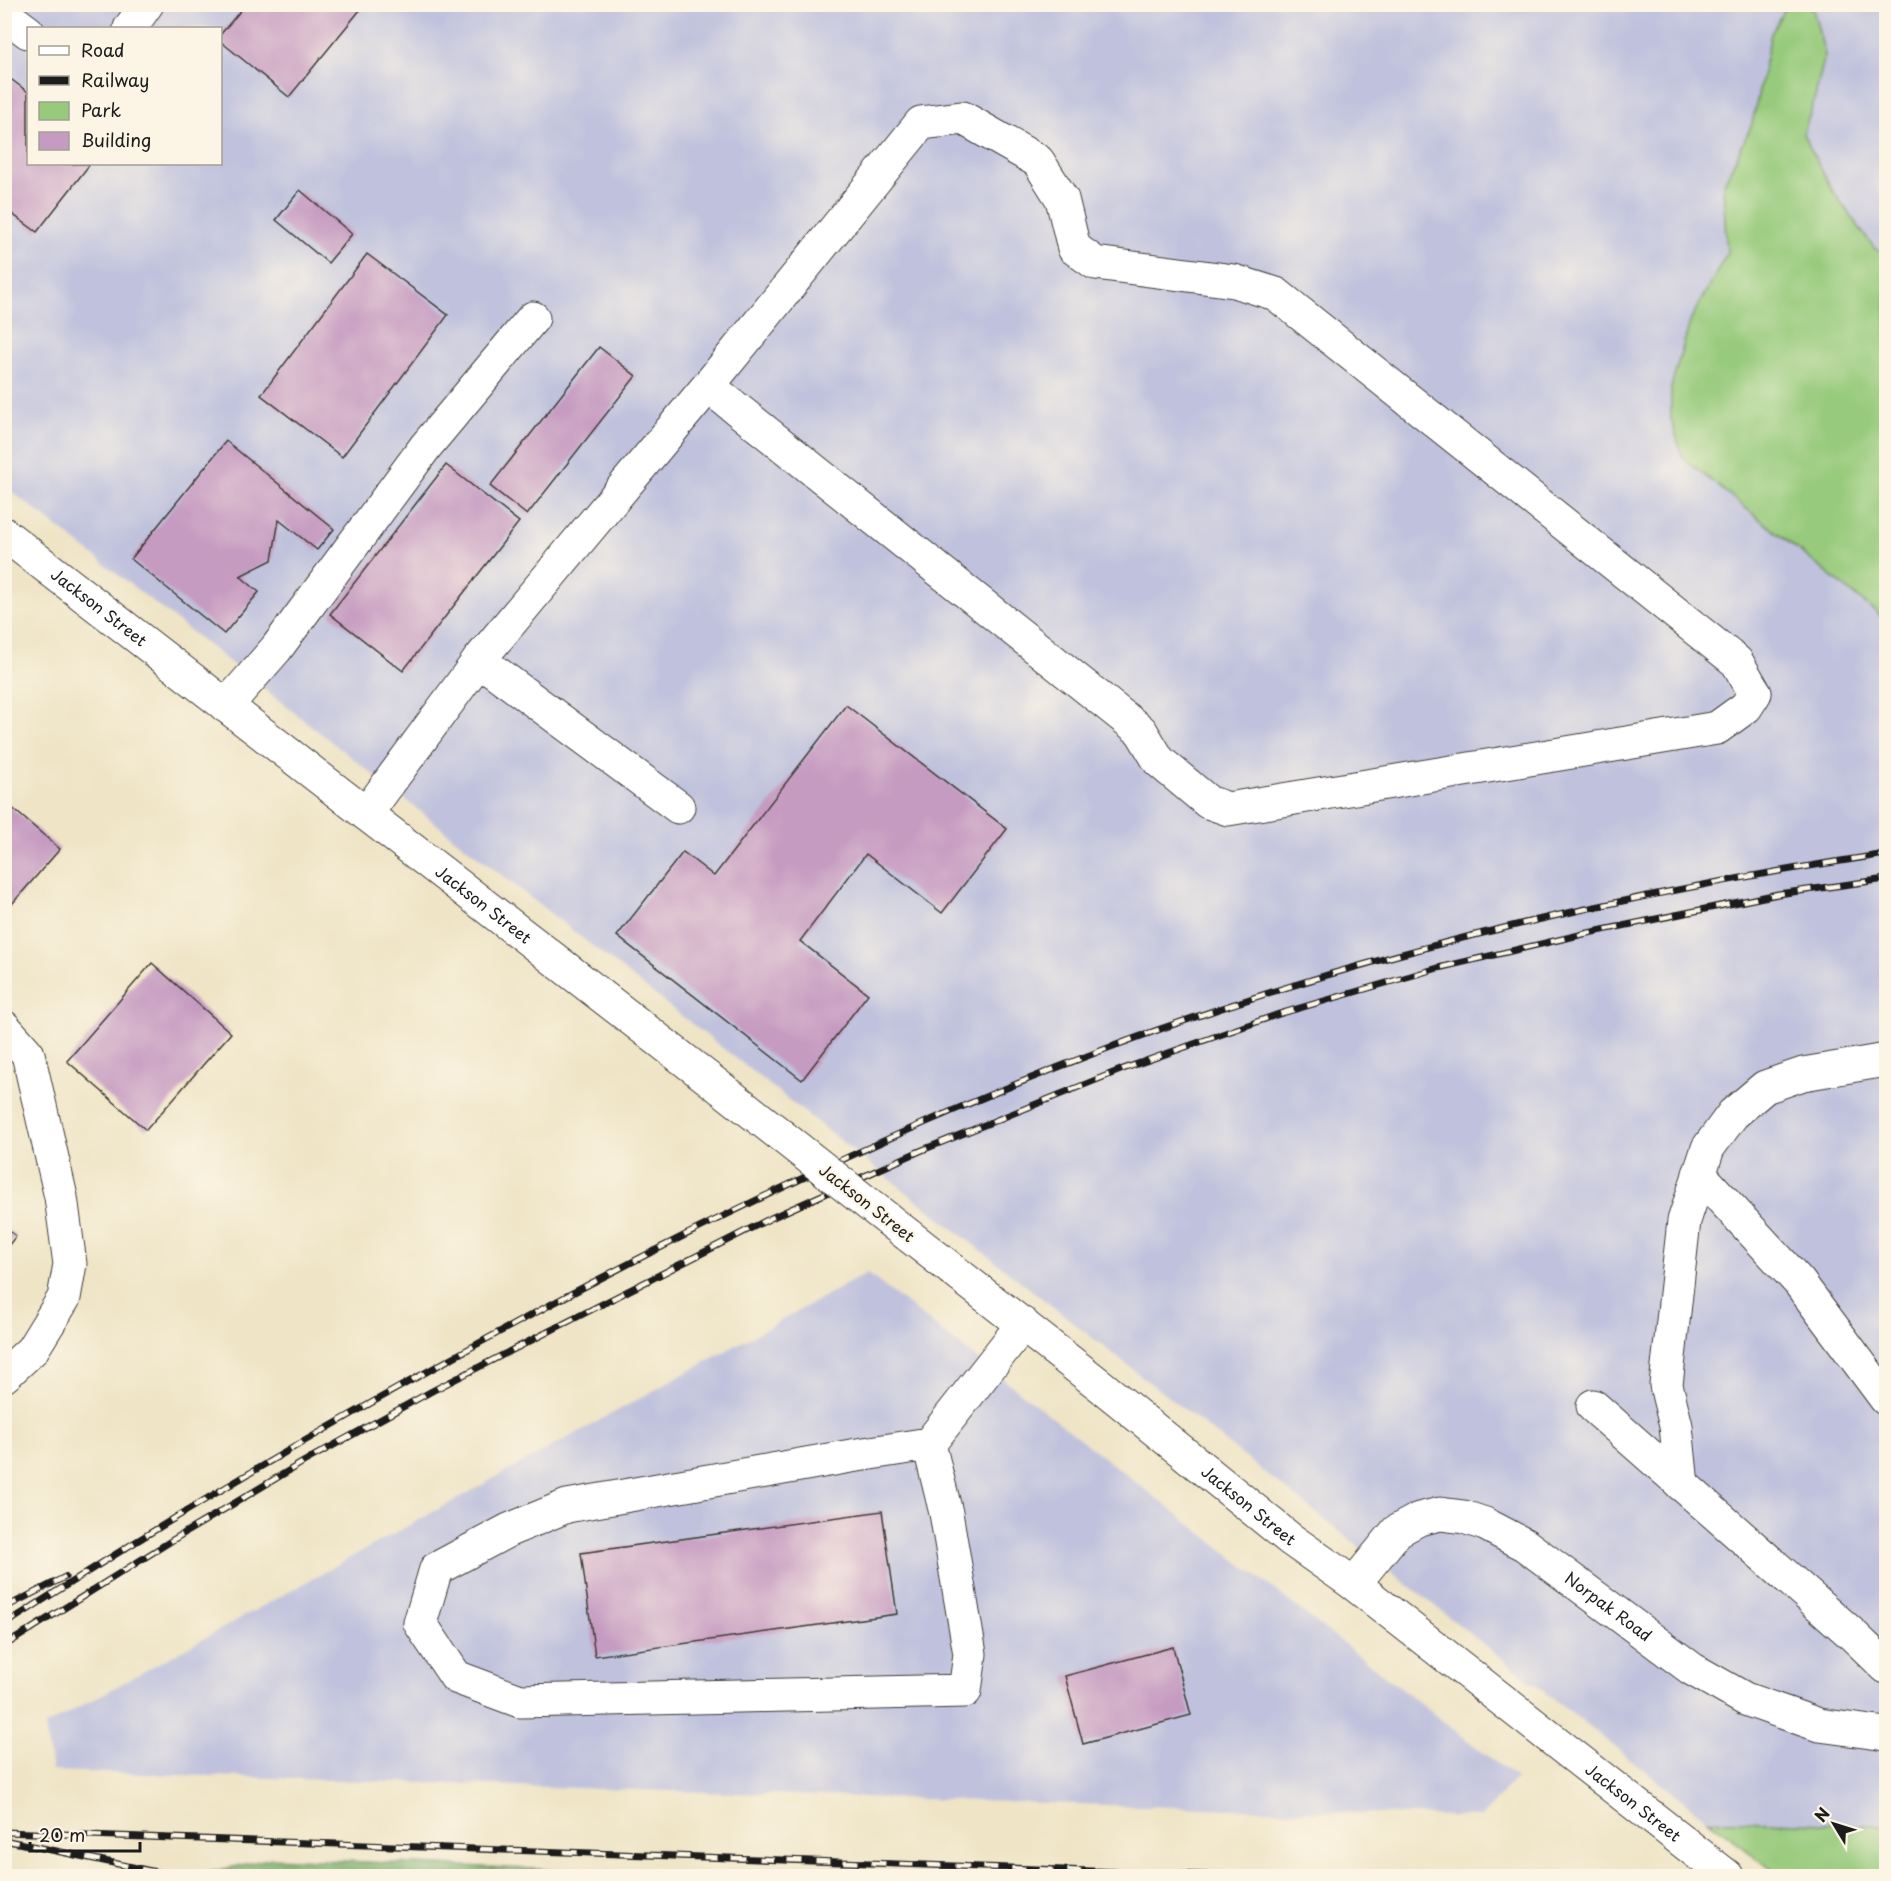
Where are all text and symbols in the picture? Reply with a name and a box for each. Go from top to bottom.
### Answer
legend [27,27,222,165]
text: Road [81,36,125,63]
text: Railway [81,66,149,93]
text: Park [81,96,121,123]
text: Building [81,126,151,153]
street label: Jackson Street [47,562,153,652]
street label: Jackson Street [431,859,537,949]
street label: Jackson Street [815,1157,921,1247]
street label: Jackson Street [1197,1459,1302,1551]
street label: Norpak Road [1560,1566,1657,1646]
street label: Jackson Street [1581,1757,1687,1847]
north arrow [1804,1794,1864,1854]
text: N [1808,1802,1835,1827]
scale bar [30,1815,140,1853]
text: 20 m [39,1821,85,1848]

